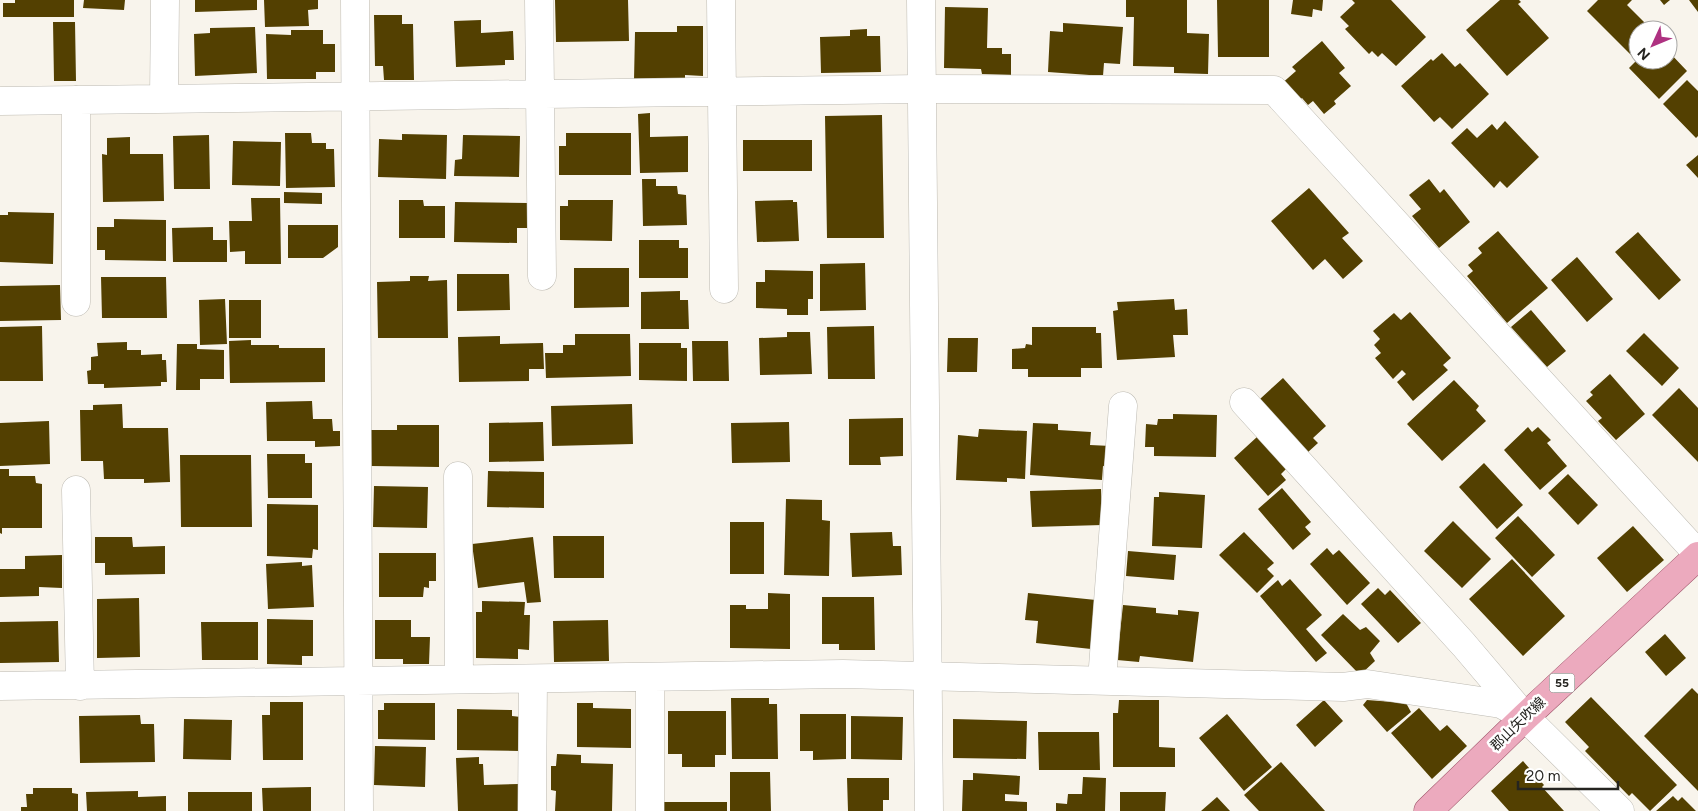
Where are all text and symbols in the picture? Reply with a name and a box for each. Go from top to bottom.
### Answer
north arrow [1628,20,1678,70]
text: N [1634,44,1654,63]
road number: 55 [1550,674,1574,692]
street label: 郡山矢吹線 [1487,694,1549,754]
scale bar [1518,758,1618,790]
text: 20 m [1526,767,1560,785]

